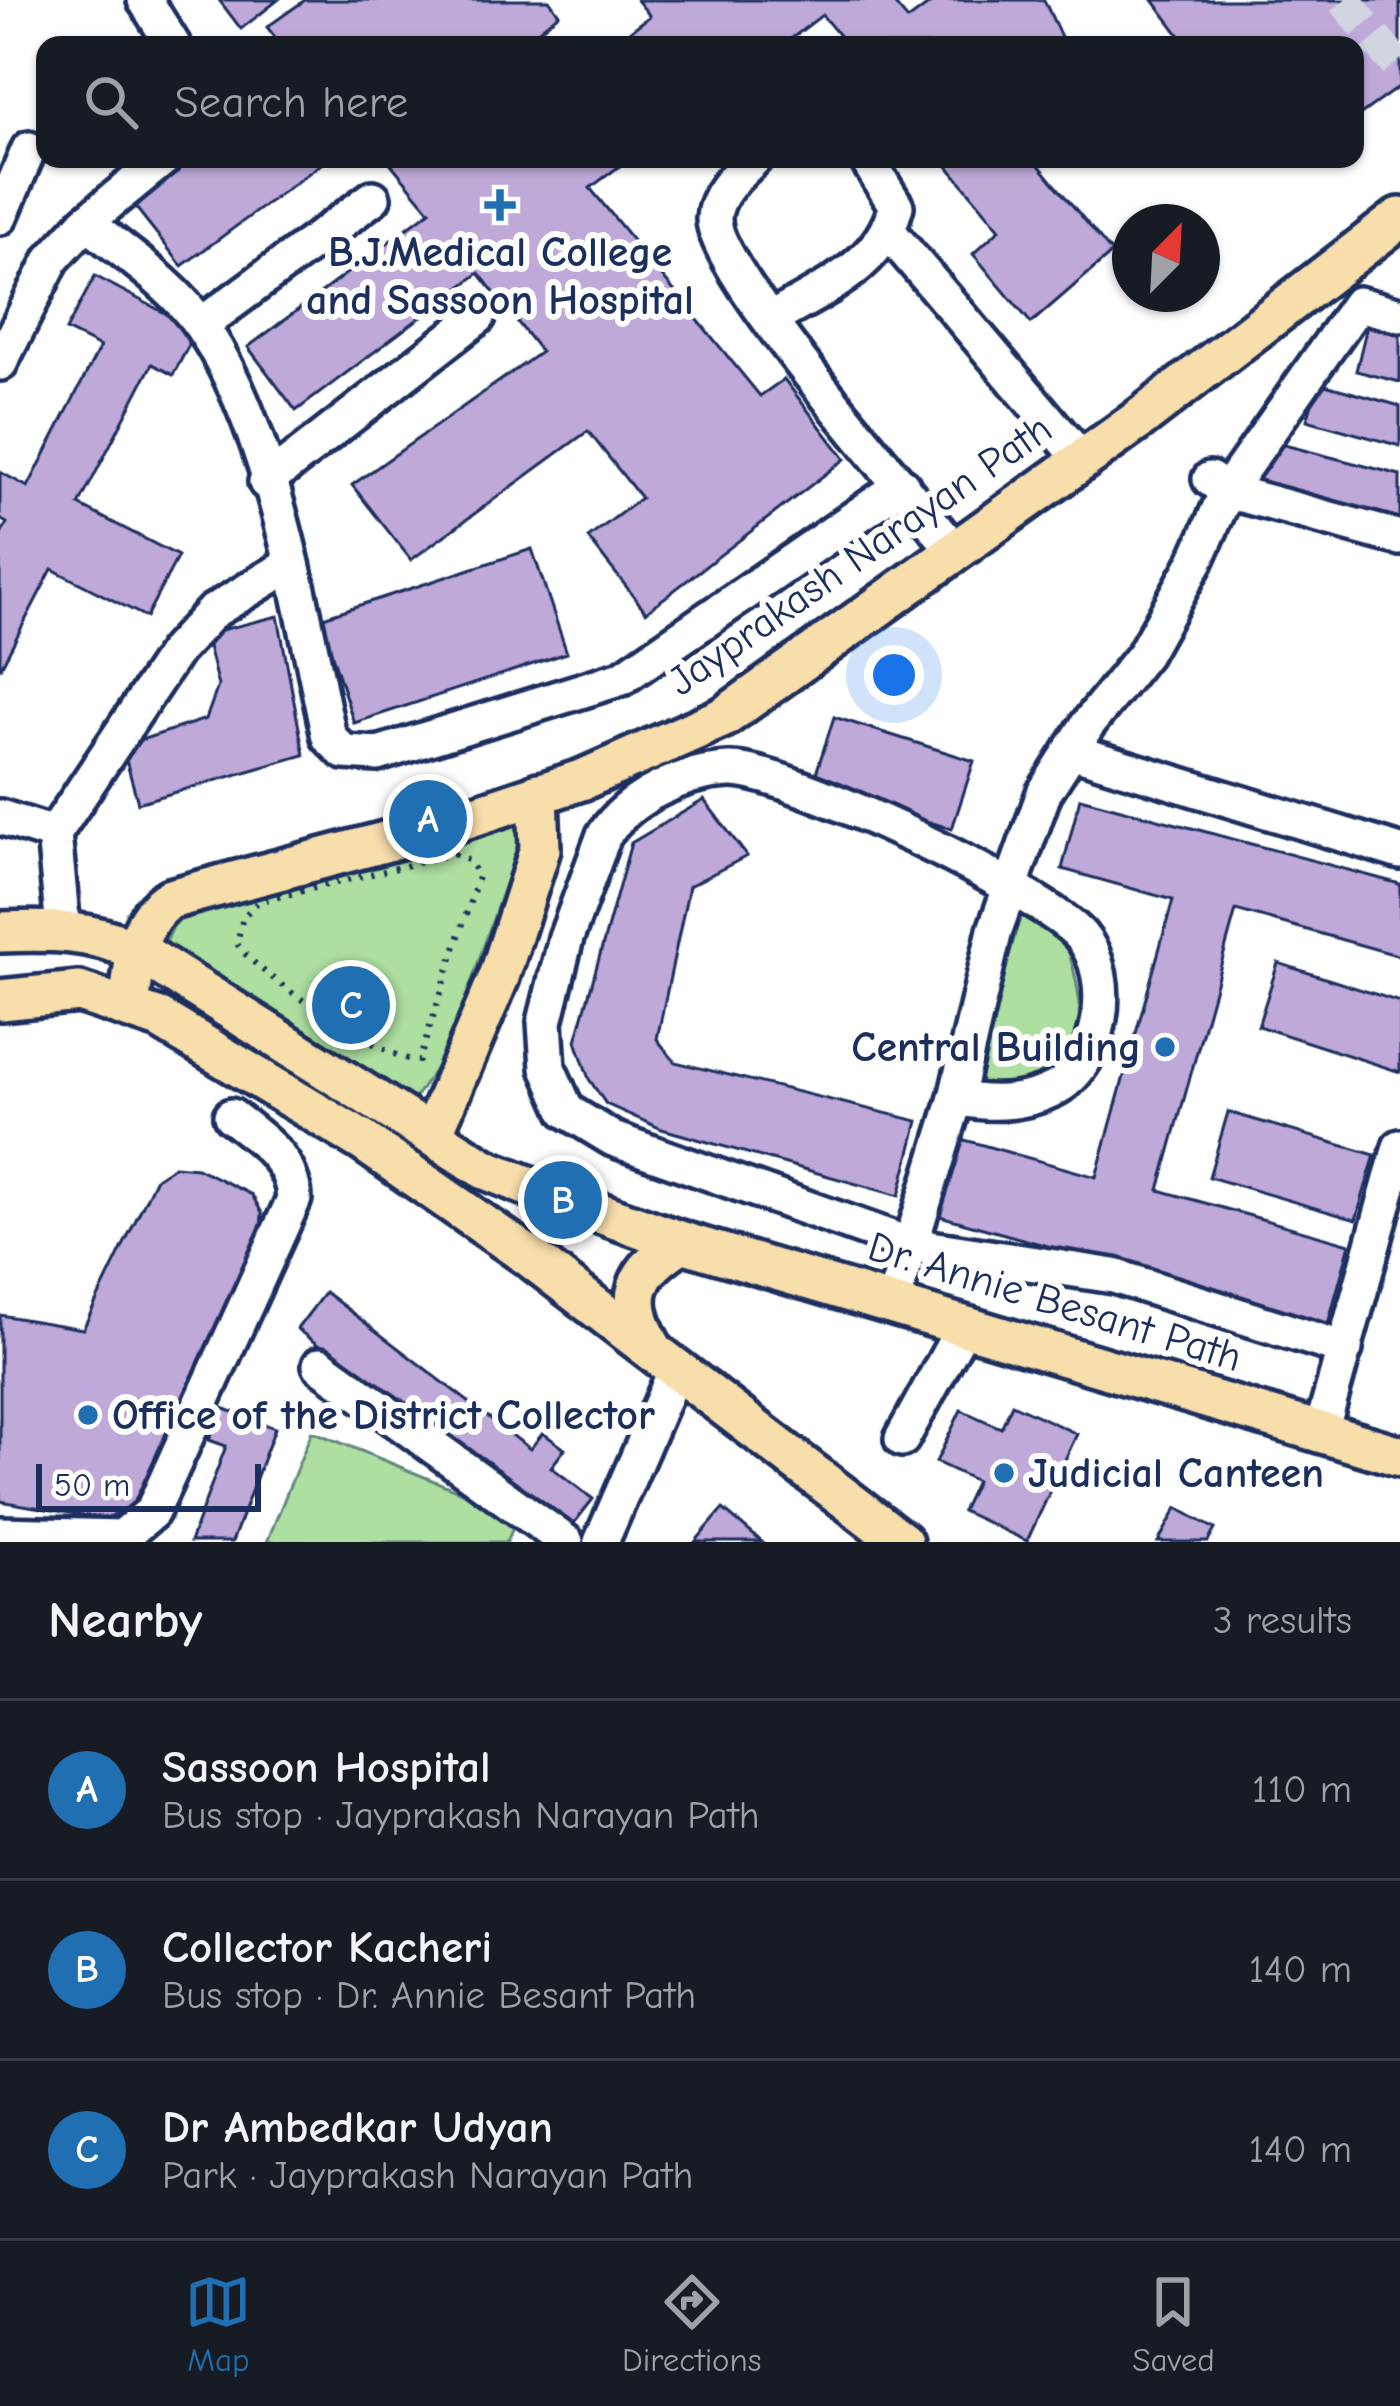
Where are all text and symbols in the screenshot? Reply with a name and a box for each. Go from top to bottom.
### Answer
search box [36,36,1364,168]
icon: search [78,69,144,135]
text: Search here [174,76,408,128]
marker: B.J.Medical College and Sassoon Hospital [484,189,516,221]
north arrow [1112,204,1220,312]
place label: B.J.Medical College and Sassoon Hospital [306,228,694,325]
street label: Jayprakash Narayan Path [659,404,1061,706]
your location [864,645,924,705]
pin: A [389,774,467,864]
pin: C [312,960,390,1050]
place label: Central Building [851,1023,1141,1072]
marker: Central Building [1152,1034,1178,1060]
pin: B [524,1155,602,1245]
street label: Dr. Annie Besant Path [862,1222,1248,1382]
place label: Office of the District Collector [112,1391,655,1440]
marker: Office of the District Collector [75,1402,101,1428]
place label: Judicial Canteen [1028,1449,1324,1498]
scale bar [36,1458,261,1511]
marker: Judicial Canteen [991,1460,1017,1486]
text: 50 m [54,1466,130,1504]
text: Nearby [48,1591,202,1650]
text: 3 results [1213,1598,1352,1643]
text: Sassoon Hospital [162,1741,491,1793]
text: A [76,1767,98,1812]
text: 110 m [1252,1767,1352,1812]
text: Bus stop · Jayprakash Narayan Path [162,1793,760,1838]
text: Collector Kacheri [162,1921,492,1973]
text: B [75,1947,99,1992]
text: 140 m [1249,1947,1352,1992]
text: Bus stop · Dr. Annie Besant Path [162,1973,696,2018]
text: Dr Ambedkar Udyan [162,2101,553,2153]
text: C [75,2127,99,2172]
text: 140 m [1249,2127,1352,2172]
text: Park · Jayprakash Narayan Path [162,2153,694,2198]
tab: Map [185,2269,251,2379]
tab: Directions [622,2269,762,2379]
tab: Saved [1132,2269,1215,2379]

